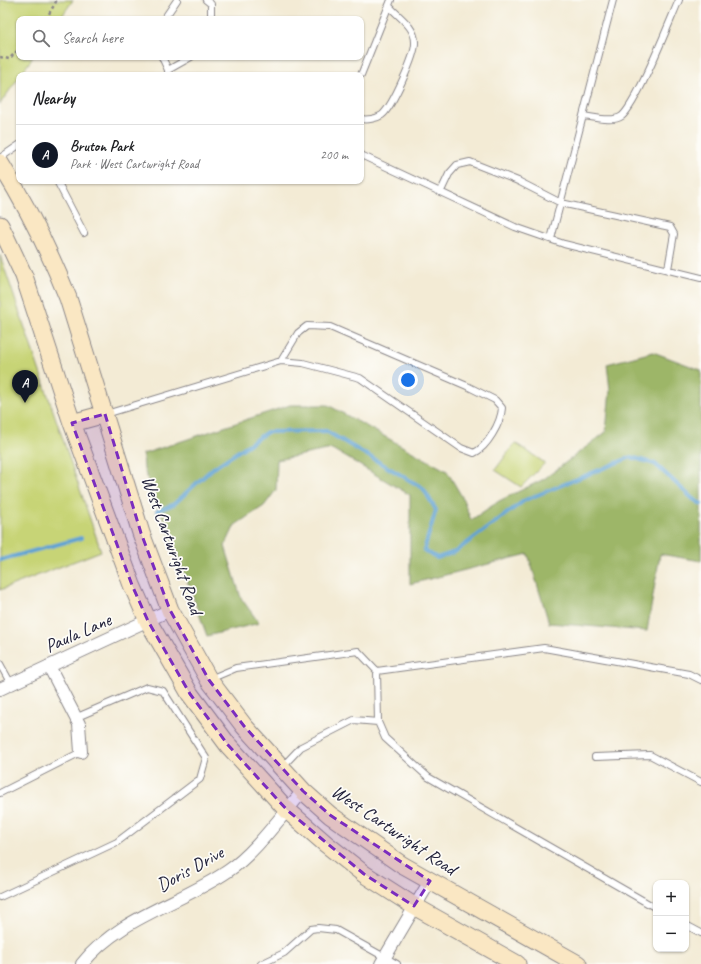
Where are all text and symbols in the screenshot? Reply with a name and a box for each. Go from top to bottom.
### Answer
search box [16,16,364,60]
icon: search [30,27,52,49]
text: Search here [62,29,123,48]
text: Nearby [32,88,75,109]
text: Bruton Park [70,137,133,156]
text: A [42,147,48,163]
text: 200 m [320,147,348,163]
text: Park · West Cartwright Road [70,156,199,172]
pin: A [12,370,38,403]
your location [398,370,418,390]
street label: West Cartwright Road [136,472,209,621]
street label: Paula Lane [41,607,117,658]
street label: West Cartwright Road [327,779,464,883]
street label: Doris Drive [152,840,229,897]
map controls [653,880,689,952]
button: + [653,880,689,916]
button: − [653,916,689,952]

